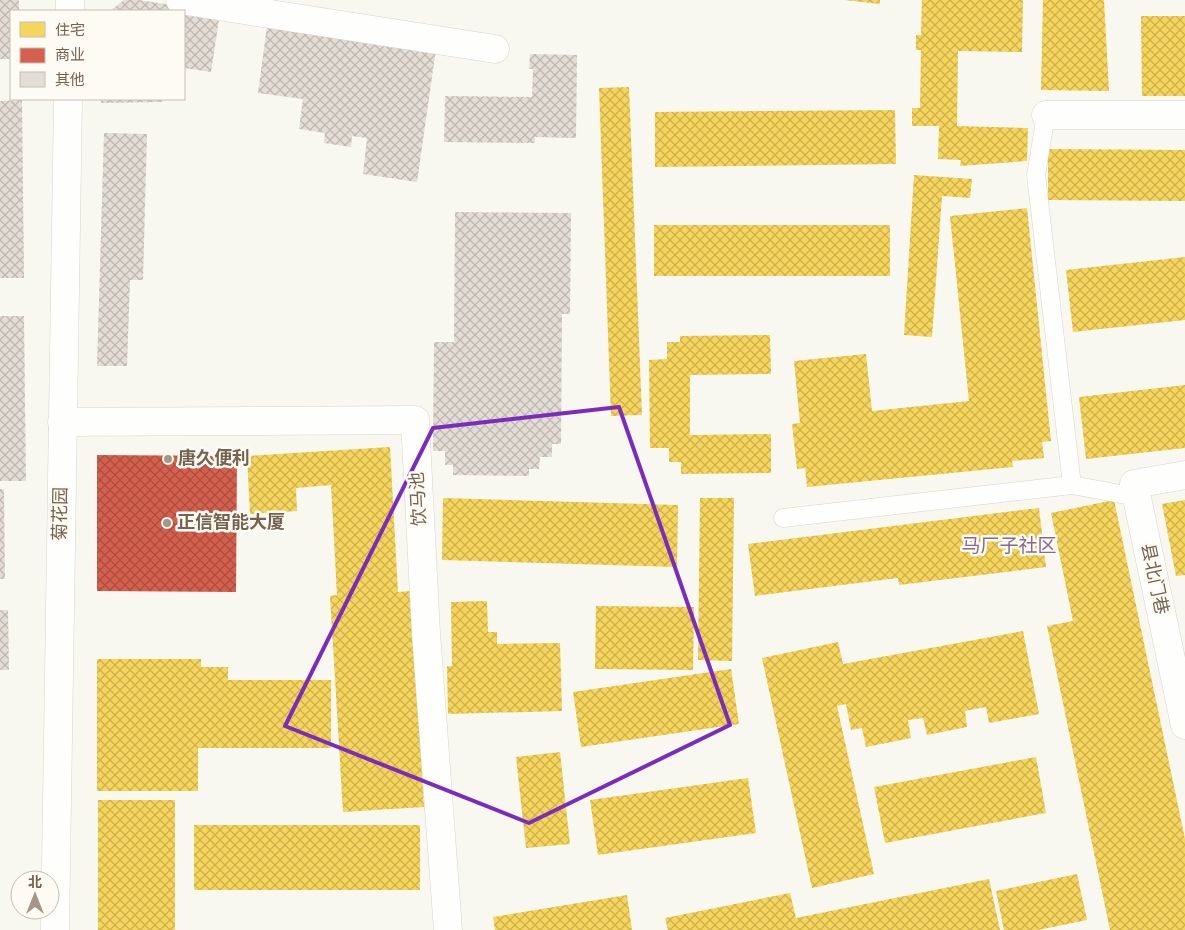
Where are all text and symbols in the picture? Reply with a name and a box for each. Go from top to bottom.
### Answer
legend [10,10,185,100]
text: 住宅 [55,22,85,38]
text: 商业 [55,47,85,63]
text: 其他 [55,72,85,88]
place label: 唐久便利 [178,448,250,468]
marker: 唐久便利 [162,453,174,465]
street label: 饮马池 [407,472,429,527]
street label: 菊花园 [50,487,70,541]
place label: 正信智能大厦 [177,512,285,532]
marker: 正信智能大厦 [161,517,173,529]
district label: 马厂子社区 [961,535,1057,556]
street label: 县北门巷 [1138,541,1172,616]
north arrow [10,870,60,920]
text: 北 [28,875,42,890]

